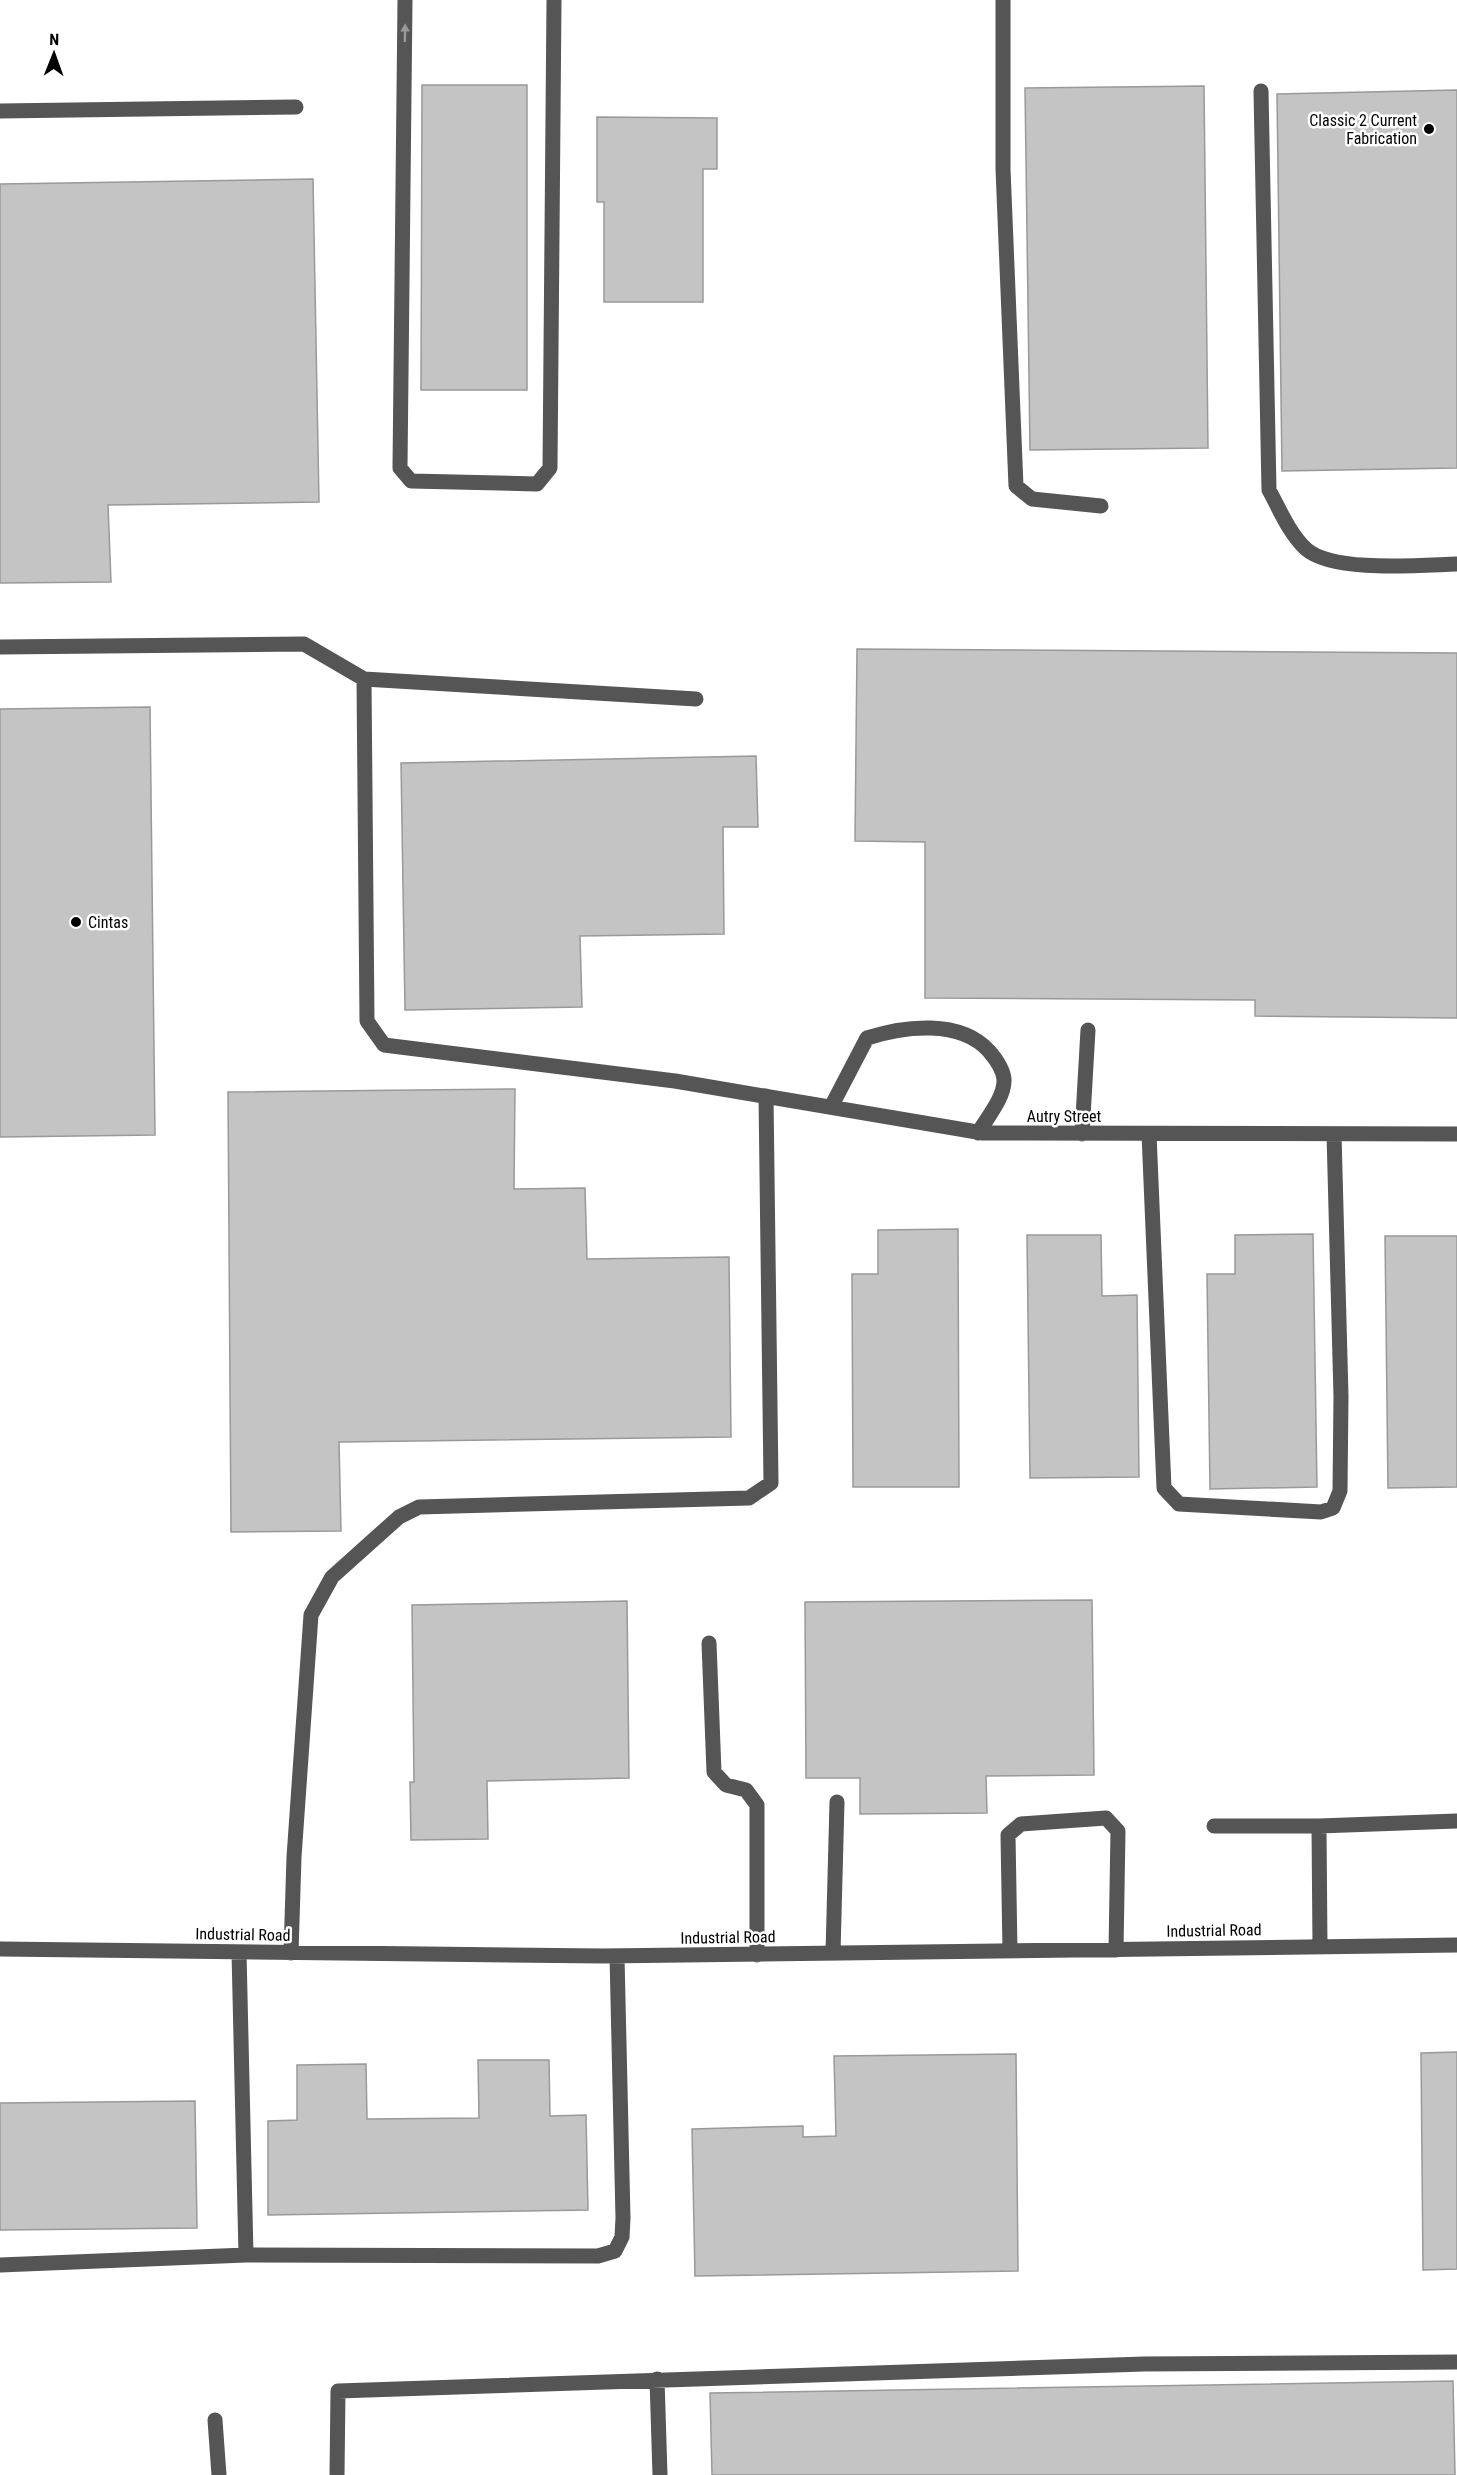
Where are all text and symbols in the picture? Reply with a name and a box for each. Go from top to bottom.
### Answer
one-way arrow [400,23,410,42]
north arrow [24,24,84,84]
text: N [49,30,59,49]
place label: Classic 2 Current Fabrication [1309,111,1417,148]
marker: Classic 2 Current Fabrication [1422,122,1436,136]
place label: Cintas [88,913,128,932]
marker: Cintas [69,915,83,929]
street label: Autry Street [1027,1107,1101,1126]
street label: Industrial Road [1166,1920,1262,1941]
street label: Industrial Road [195,1924,291,1945]
street label: Industrial Road [680,1927,776,1948]

